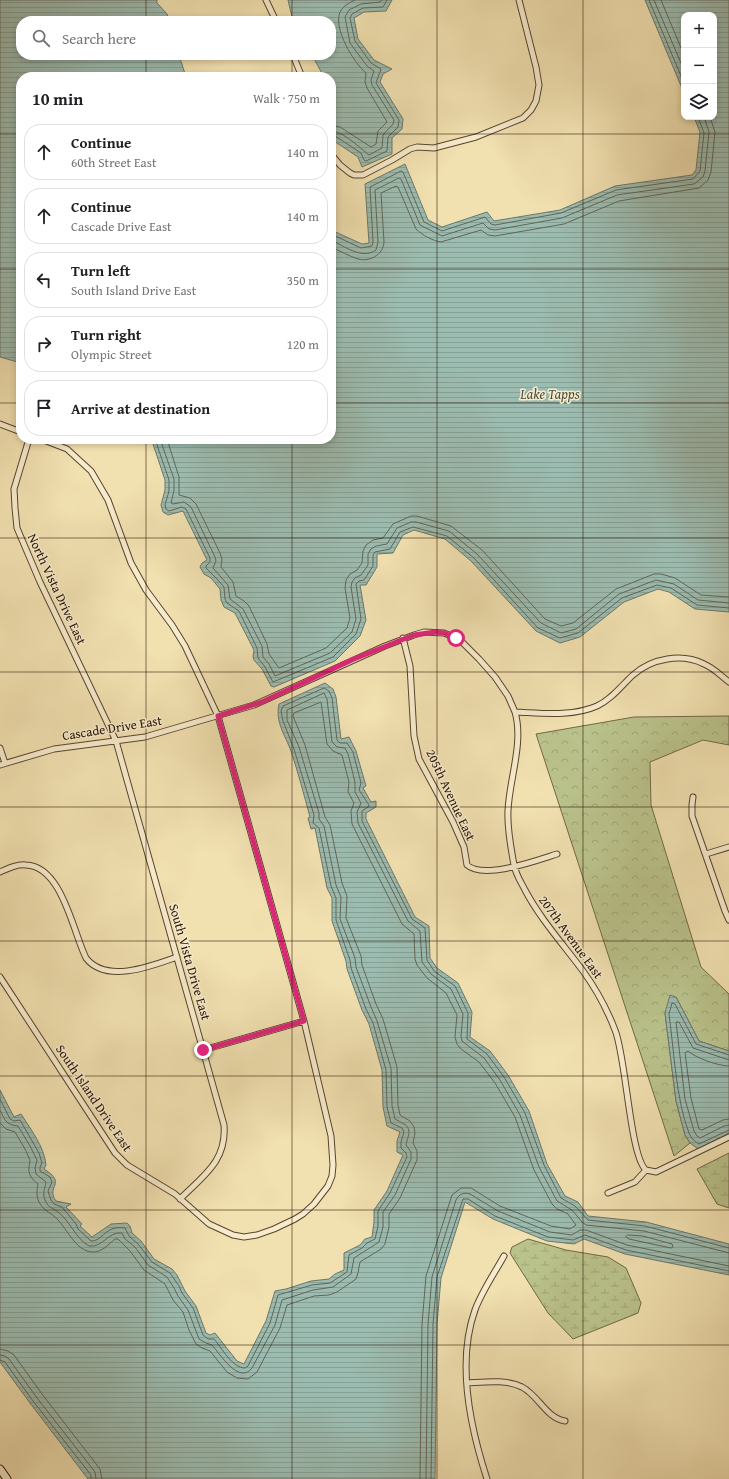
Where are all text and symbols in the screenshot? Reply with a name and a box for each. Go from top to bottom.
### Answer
map controls [681,12,717,120]
button: + [681,12,717,48]
search box [16,16,336,60]
icon: search [30,27,52,49]
text: Search here [62,28,136,49]
button: − [681,48,717,84]
button: layers [681,84,717,120]
text: 10 min [32,86,83,111]
text: Walk · 750 m [253,89,320,108]
text: Continue [71,132,132,153]
icon: ahead [33,141,55,163]
text: 140 m [287,143,319,162]
text: 60th Street East [71,153,157,172]
text: Continue [71,196,132,217]
icon: ahead [33,205,55,227]
text: 140 m [287,207,319,226]
text: Cascade Drive East [71,217,172,236]
text: Turn left [71,260,130,281]
icon: left [33,269,55,291]
text: 350 m [287,271,319,290]
text: South Island Drive East [71,281,196,300]
text: Turn right [71,324,142,345]
icon: right [33,333,55,355]
text: 120 m [287,335,319,354]
text: Olympic Street [71,345,152,364]
water label: Lake Tapps [519,384,580,404]
icon: arrive [33,397,55,419]
text: Arrive at destination [71,398,210,419]
street label: North Vista Drive East [23,530,91,648]
route start [447,629,465,647]
street label: Cascade Drive East [61,711,164,745]
street label: 205th Avenue East [422,746,481,844]
street label: 207th Avenue East [534,891,608,983]
street label: South Vista Drive East [164,902,216,1023]
street label: South Island Drive East [51,1041,137,1156]
route end [194,1041,212,1059]

